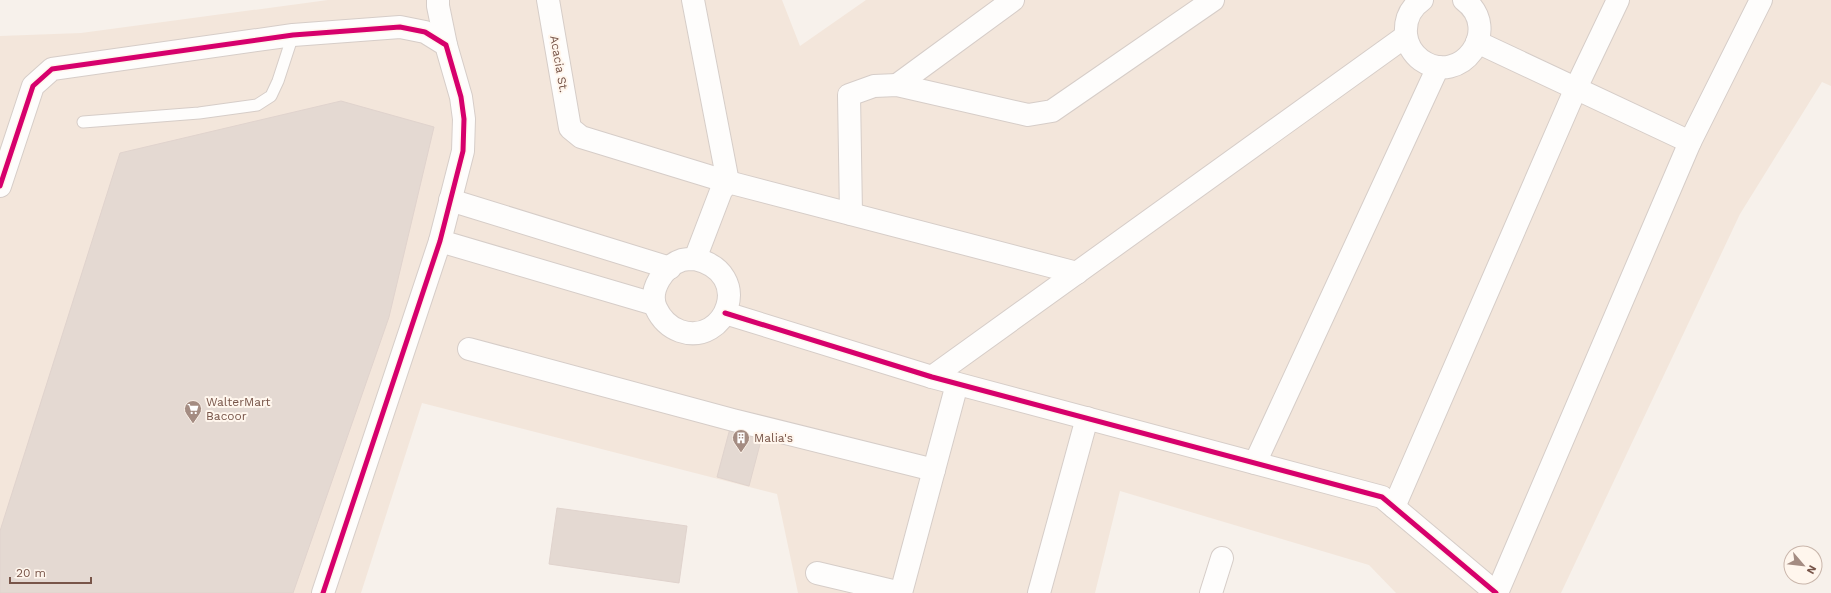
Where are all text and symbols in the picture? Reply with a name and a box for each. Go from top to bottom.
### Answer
street label: Acacia St. [547,34,571,94]
place label: WalterMart Bacoor [206,395,271,423]
supermarket icon: WalterMart Bacoor [183,399,203,424]
building icon: Malia's [731,428,751,453]
place label: Malia's [754,431,793,445]
north arrow [1783,545,1823,585]
scale bar [10,559,91,585]
text: N [1804,563,1819,576]
text: 20 m [16,566,46,580]

